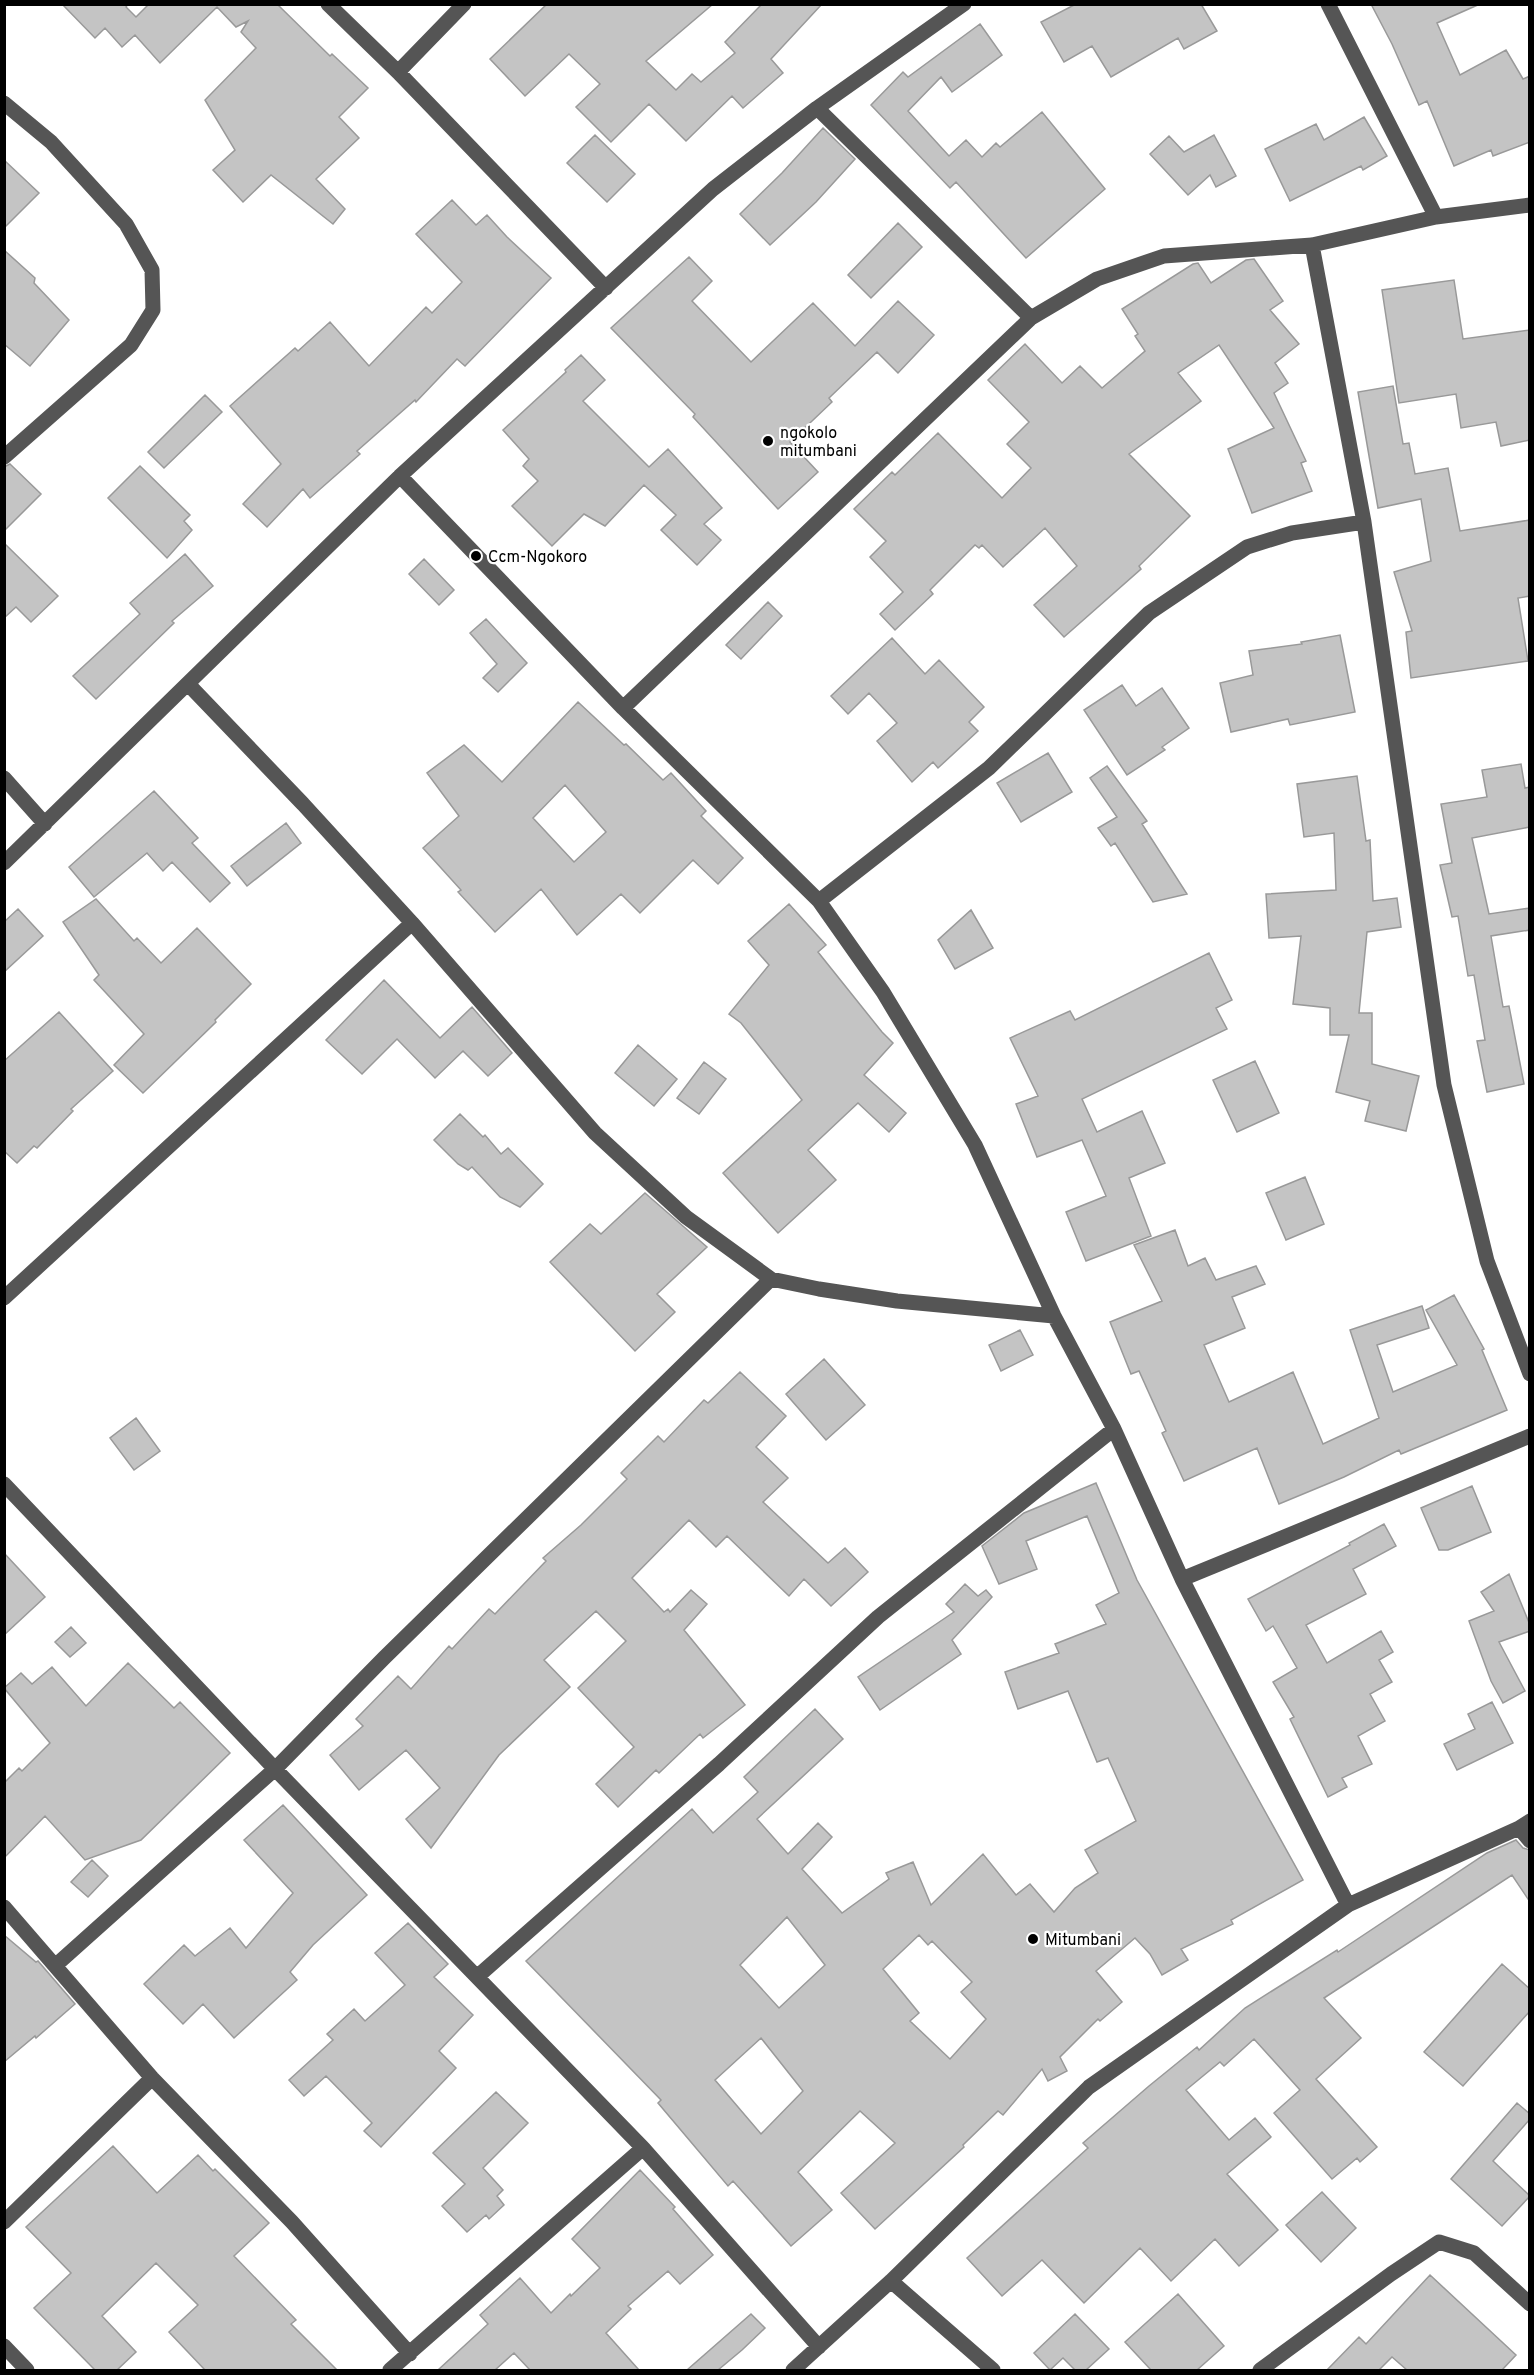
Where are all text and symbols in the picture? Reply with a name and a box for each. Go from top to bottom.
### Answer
place label: ngokolo mitumbani [780,424,857,462]
marker: ngokolo mitumbani [761,434,775,448]
place label: Ccm-Ngokoro [488,548,587,568]
marker: Ccm-Ngokoro [469,549,483,563]
place label: Mitumbani [1045,1931,1121,1951]
marker: Mitumbani [1026,1932,1040,1946]

